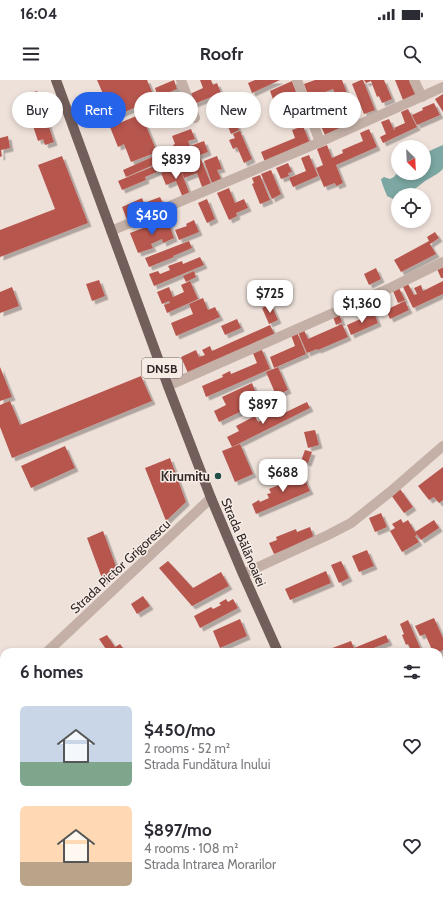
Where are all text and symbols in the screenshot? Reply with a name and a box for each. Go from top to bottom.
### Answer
text: 16:04 [20,5,57,23]
icon: menu [20,43,42,65]
text: Roofr [200,43,243,65]
icon: search [401,43,423,65]
chip: Buy [12,92,63,128]
chip: Rent [71,92,126,128]
chip: Filters [134,92,198,128]
chip: New [206,92,261,128]
chip: Apartment [269,92,361,128]
north arrow [391,140,431,180]
map controls [391,140,431,228]
pin: $839 [152,146,200,180]
text: $839 [161,151,191,167]
button: locate [391,188,431,228]
pin: $450 [128,202,176,236]
text: $450 [136,207,168,223]
pin: $725 [246,280,294,314]
text: $725 [256,285,284,301]
pin: $1,360 [329,290,395,324]
text: $1,360 [343,295,381,311]
road number: DN5B [142,358,182,378]
pin: $897 [239,391,287,425]
text: $897 [248,396,278,412]
pin: $688 [259,459,307,493]
text: $688 [268,464,298,480]
place label: Kirumitu [161,468,210,484]
marker: Kirumitu [213,471,223,481]
street label: Strada Bălănoaiei [218,495,270,589]
street label: Strada Pictor Grigorescu [67,515,173,616]
icon: filters [401,661,423,683]
text: 6 homes [20,662,83,682]
text: $450/mo [144,720,215,740]
icon: home [52,722,100,770]
icon: heart [401,735,423,757]
text: 2 rooms · 52 m² [144,740,230,756]
text: Strada Fundătura Inului [144,756,270,772]
text: $897/mo [144,820,212,840]
icon: home [52,822,100,870]
icon: heart [401,835,423,857]
text: 4 rooms · 108 m² [144,840,238,856]
text: Strada Intrarea Morarilor [144,856,276,872]

